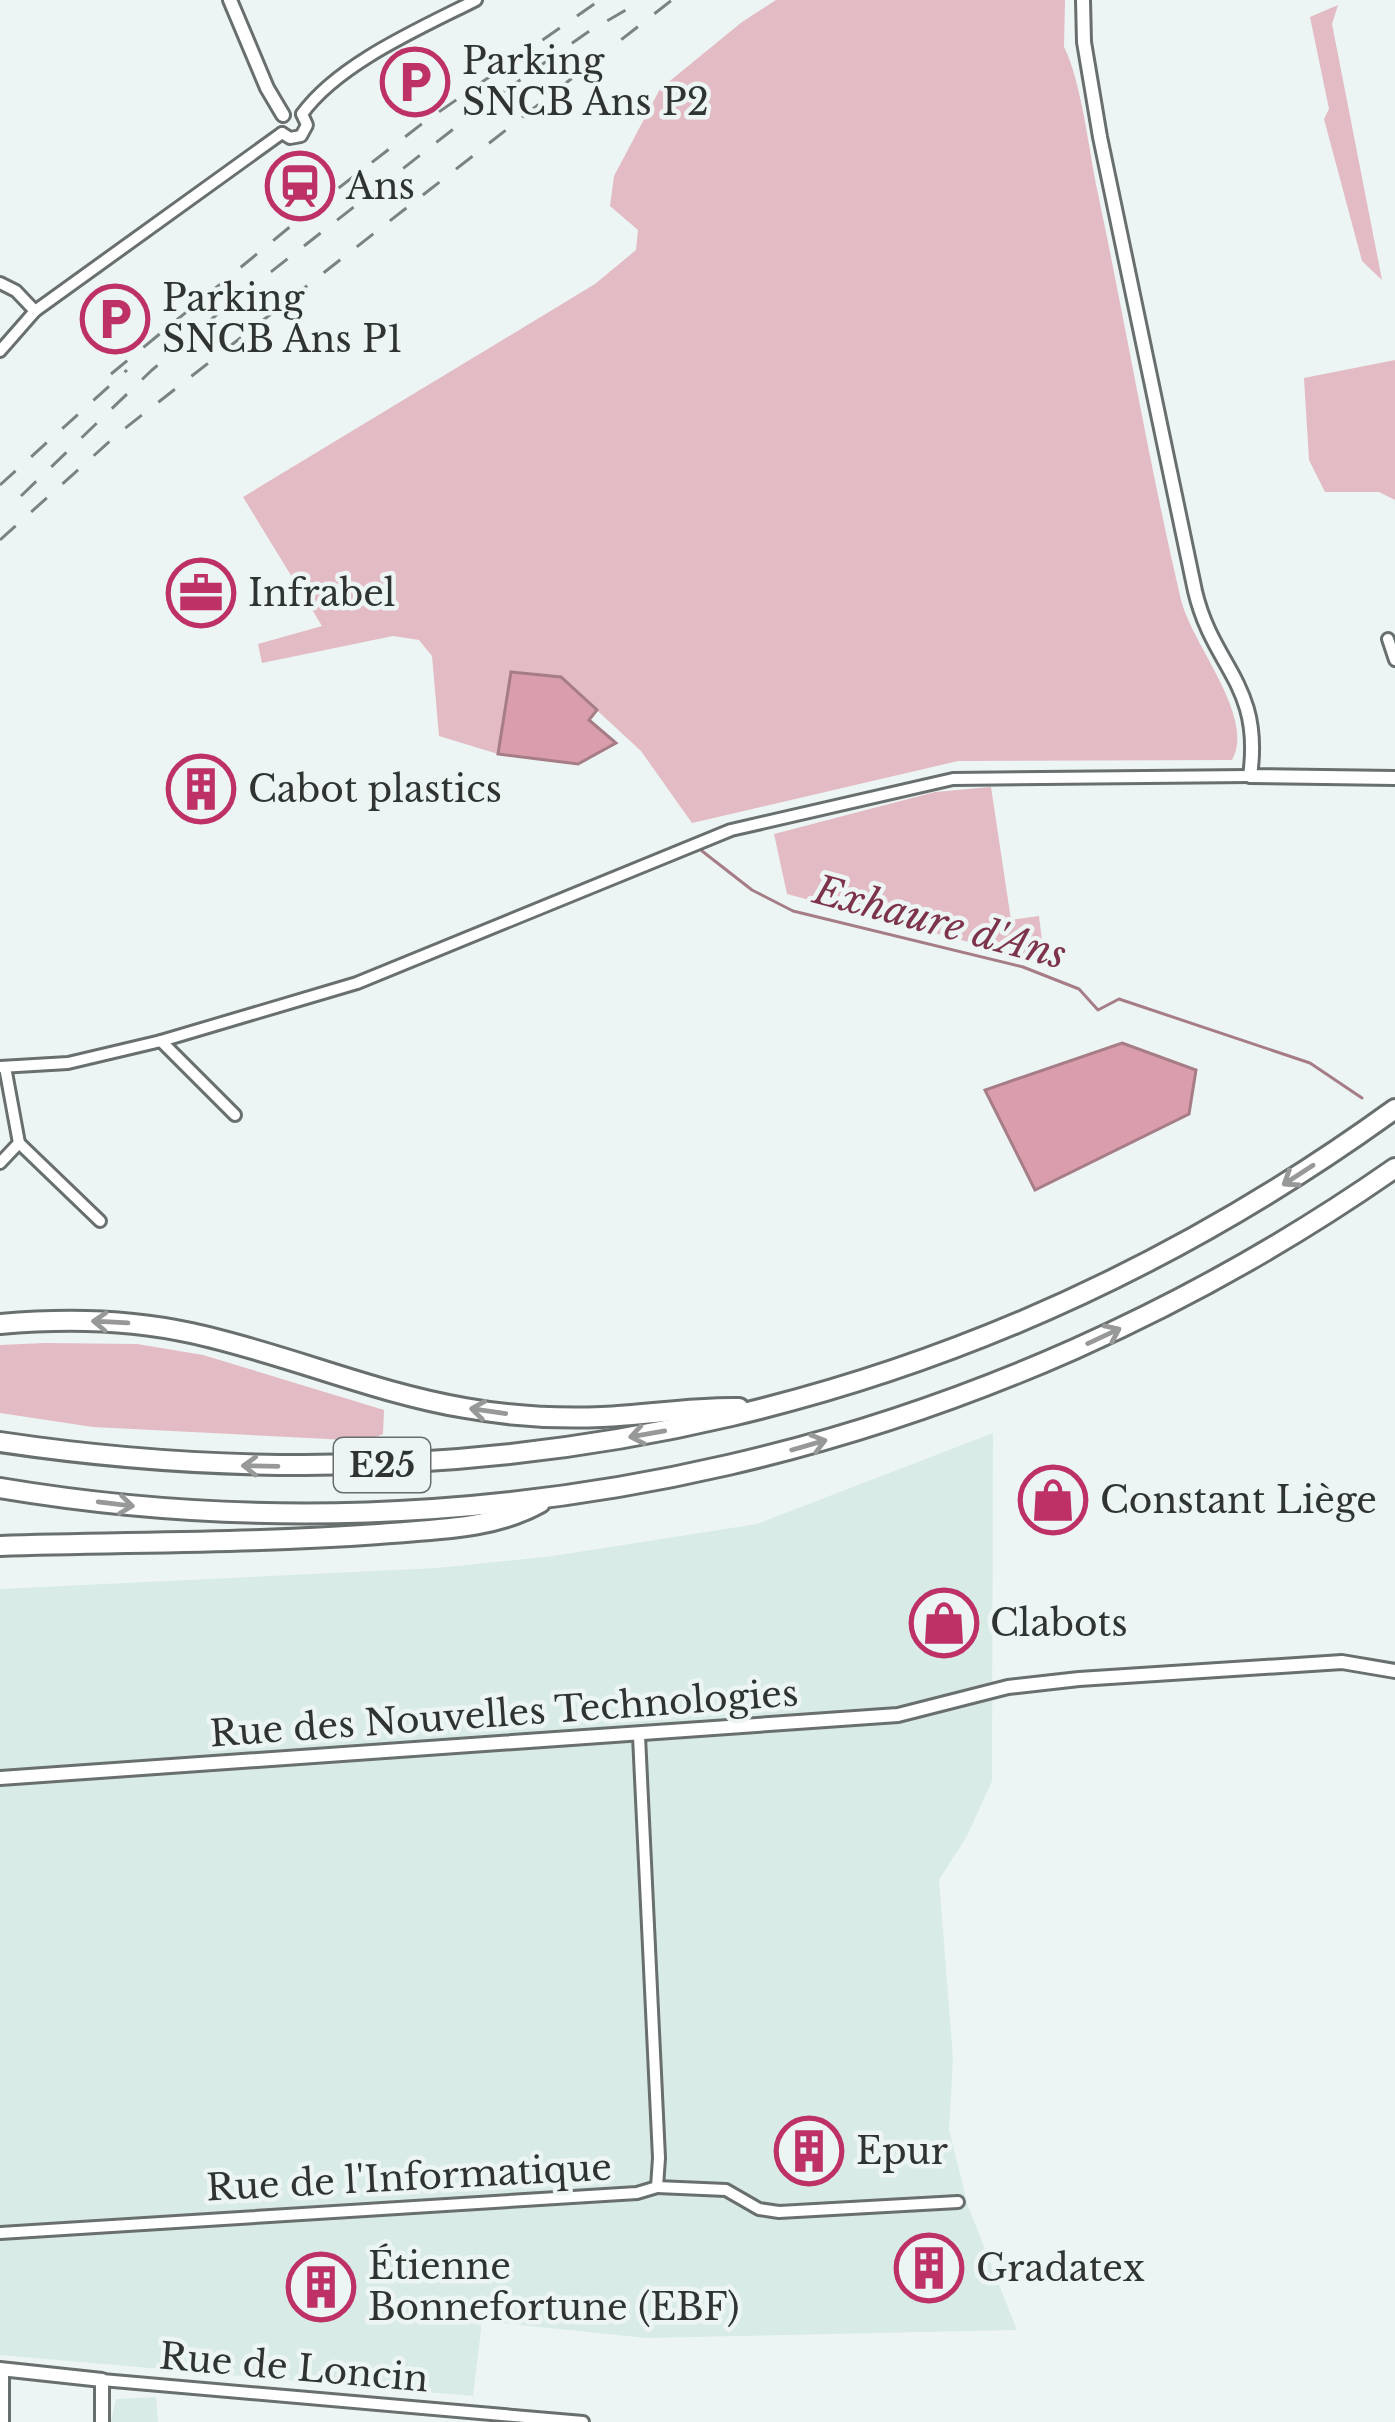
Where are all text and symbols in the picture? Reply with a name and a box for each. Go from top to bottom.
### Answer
place label: Parking SNCB Ans P2 [462,39,709,125]
parking icon: Parking SNCB Ans P2 [380,47,450,117]
station icon: Ans [265,151,335,221]
place label: Ans [345,164,415,209]
place label: Parking SNCB Ans P1 [162,276,403,362]
parking icon: Parking SNCB Ans P1 [80,284,150,354]
office icon: Infrabel [166,558,236,628]
place label: Infrabel [248,571,396,616]
building icon: Cabot plastics [166,754,236,824]
place label: Cabot plastics [248,767,502,812]
water label: Exhaure d'Ans [806,865,1071,980]
one-way arrow [1282,1163,1316,1187]
one-way arrow [91,1310,130,1333]
one-way arrow [1085,1324,1121,1346]
one-way arrow [469,1399,508,1422]
one-way arrow [629,1424,668,1447]
one-way arrow [789,1433,827,1455]
road number: E25 [334,1438,430,1492]
one-way arrow [241,1455,280,1477]
shop icon: Constant Liège [1018,1465,1088,1535]
place label: Constant Liège [1100,1478,1377,1523]
one-way arrow [96,1494,135,1516]
shop icon: Clabots [909,1588,979,1658]
place label: Clabots [990,1601,1128,1646]
street label: Rue des Nouvelles Technologies [208,1670,800,1757]
building icon: Epur [774,2116,844,2186]
place label: Epur [856,2129,948,2174]
street label: Rue de l'Informatique [205,2144,613,2211]
building icon: Gradatex [894,2233,964,2303]
place label: Étienne Bonnefortune (EBF) [368,2243,740,2330]
place label: Gradatex [976,2246,1145,2291]
building icon: Étienne Bonnefortune (EBF) [286,2252,356,2322]
street label: Rue de Loncin [158,2333,430,2402]

